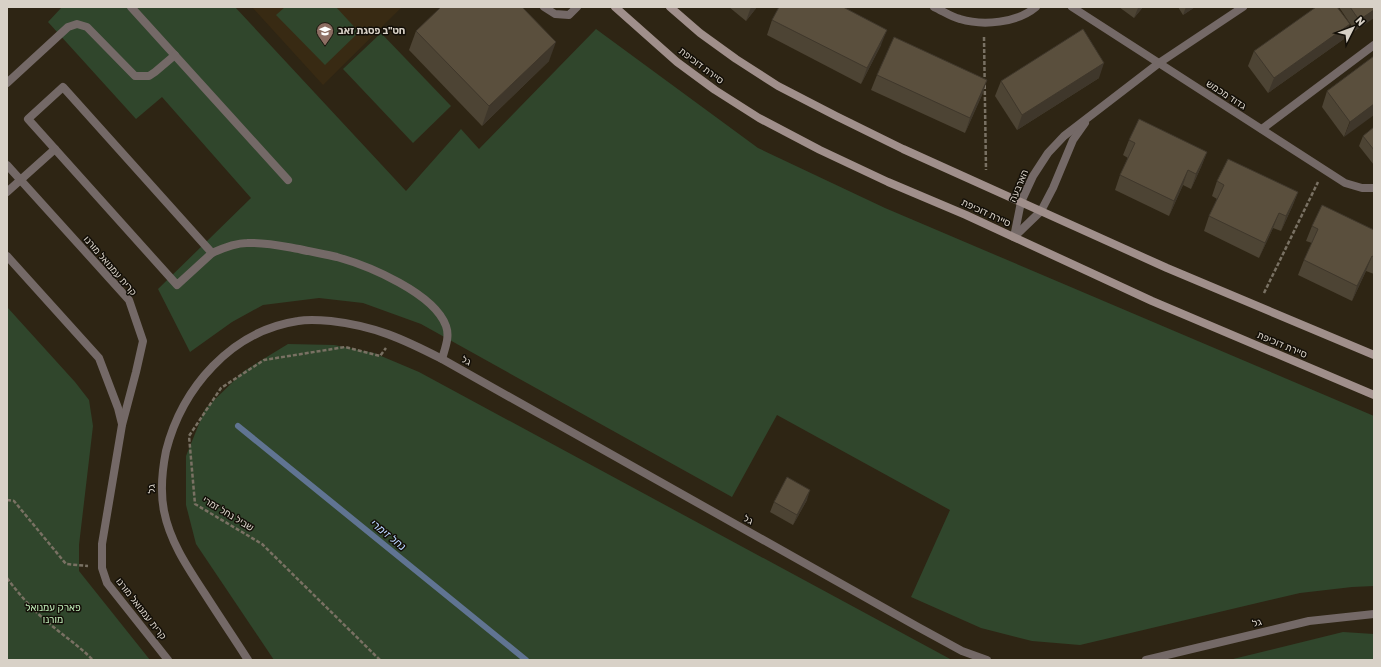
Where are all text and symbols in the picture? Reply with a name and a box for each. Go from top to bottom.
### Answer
north arrow [1333,8,1373,48]
text: N [1353,14,1368,29]
school or university icon: חט"ב פסגת זאב [315,21,335,46]
place label: חט"ב פסגת זאב [338,25,405,37]
street label: סיירת דוכיפת [676,45,726,87]
street label: גדוד מכמש [1204,78,1249,113]
street label: הארבעה [1007,168,1031,204]
street label: סיירת דוכיפת [959,196,1013,230]
street label: קרית עמנואל מורנו [81,234,139,298]
street label: סיירת דוכיפת [1255,329,1309,361]
street label: גל [459,353,474,369]
street label: גל [146,484,158,494]
street label: שביל נחל זמרי [200,494,256,534]
street label: גל [741,512,756,528]
water label: נחל זימרי [368,517,409,553]
street label: קרית עמנואל מורנו [113,576,169,642]
park label: פארק עמנואל מורנו [25,602,81,626]
street label: גל [1251,616,1264,630]

